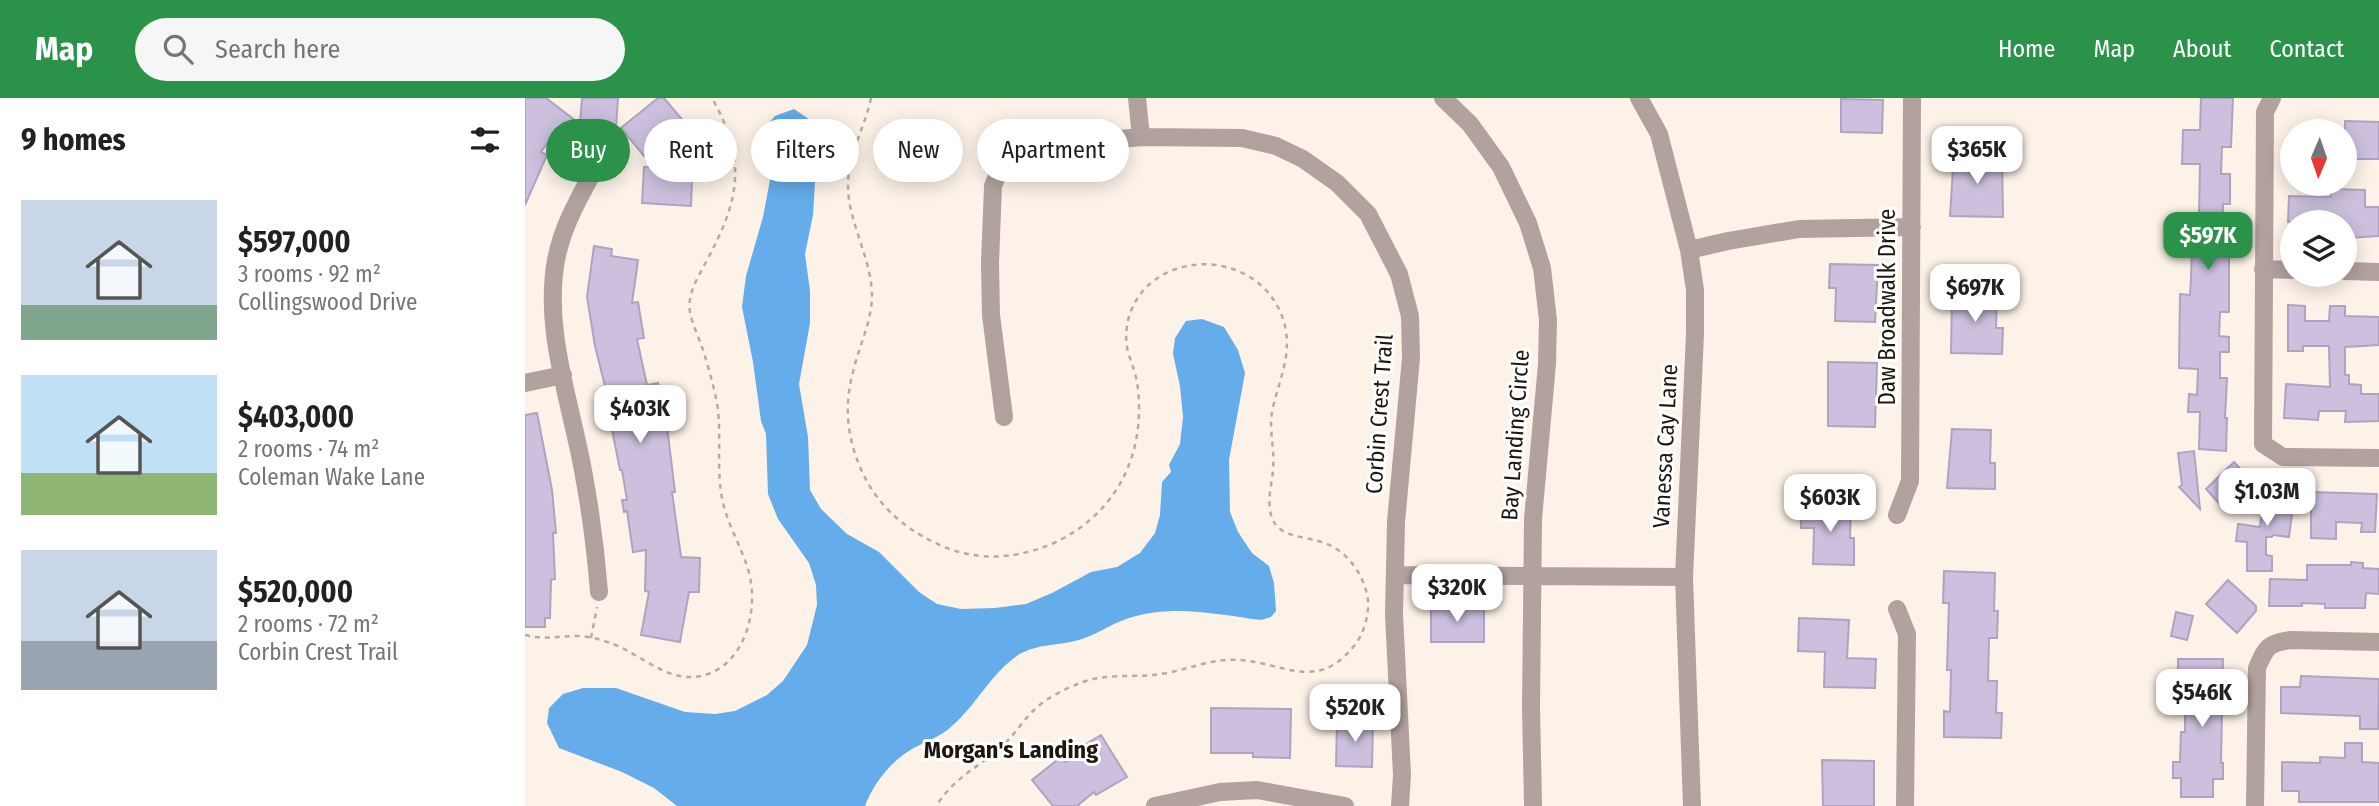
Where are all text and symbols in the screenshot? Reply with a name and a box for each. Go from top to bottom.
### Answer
search box [135,18,625,81]
text: Map [35,29,93,69]
icon: search [159,30,197,68]
text: Search here [215,34,340,65]
text: Home [1998,35,2055,63]
text: Map [2093,35,2135,63]
text: About [2173,35,2231,63]
text: Contact [2269,35,2344,63]
chip: Buy [546,119,630,182]
chip: Rent [644,119,737,182]
chip: Filters [751,119,859,182]
chip: New [873,119,963,182]
chip: Apartment [977,119,1129,182]
north arrow [2280,119,2357,196]
map controls [2280,119,2357,287]
icon: filters [466,121,504,159]
text: 9 homes [21,122,126,158]
pin: $365K [1928,126,2026,186]
text: $365K [1948,135,2006,163]
street label: Daw Broadwalk Drive [1873,209,1901,405]
button: layers [2280,210,2357,287]
pin: $597K [2159,212,2257,272]
text: $597K [2179,221,2237,249]
text: $597,000 [238,224,351,260]
icon: home [77,228,161,312]
text: 3 rooms · 92 m² [238,260,381,288]
pin: $697K [1926,264,2024,324]
text: $697K [1946,273,2004,301]
text: Collingswood Drive [238,288,417,316]
street label: Corbin Crest Trail [1359,333,1399,495]
street label: Bay Landing Circle [1495,349,1535,521]
street label: Vanessa Cay Lane [1647,363,1683,529]
pin: $403K [591,386,689,445]
text: $403K [610,394,670,422]
text: $403,000 [238,399,354,435]
icon: home [77,403,161,487]
text: 2 rooms · 74 m² [238,435,379,463]
text: Coleman Wake Lane [238,463,425,491]
pin: $1.03M [2210,468,2324,528]
pin: $603K [1781,474,1879,534]
text: $1.03M [2234,477,2300,505]
text: $603K [1800,483,1860,511]
pin: $320K [1408,564,1506,624]
text: $320K [1428,573,1486,601]
text: $520,000 [238,574,353,610]
icon: home [77,578,161,662]
text: 2 rooms · 72 m² [238,610,379,638]
text: Corbin Crest Trail [238,638,398,666]
pin: $546K [2153,670,2251,729]
text: $546K [2172,678,2232,706]
pin: $520K [1306,684,1404,744]
text: $520K [1325,693,1385,721]
district label: Morgan's Landing [924,736,1098,764]

